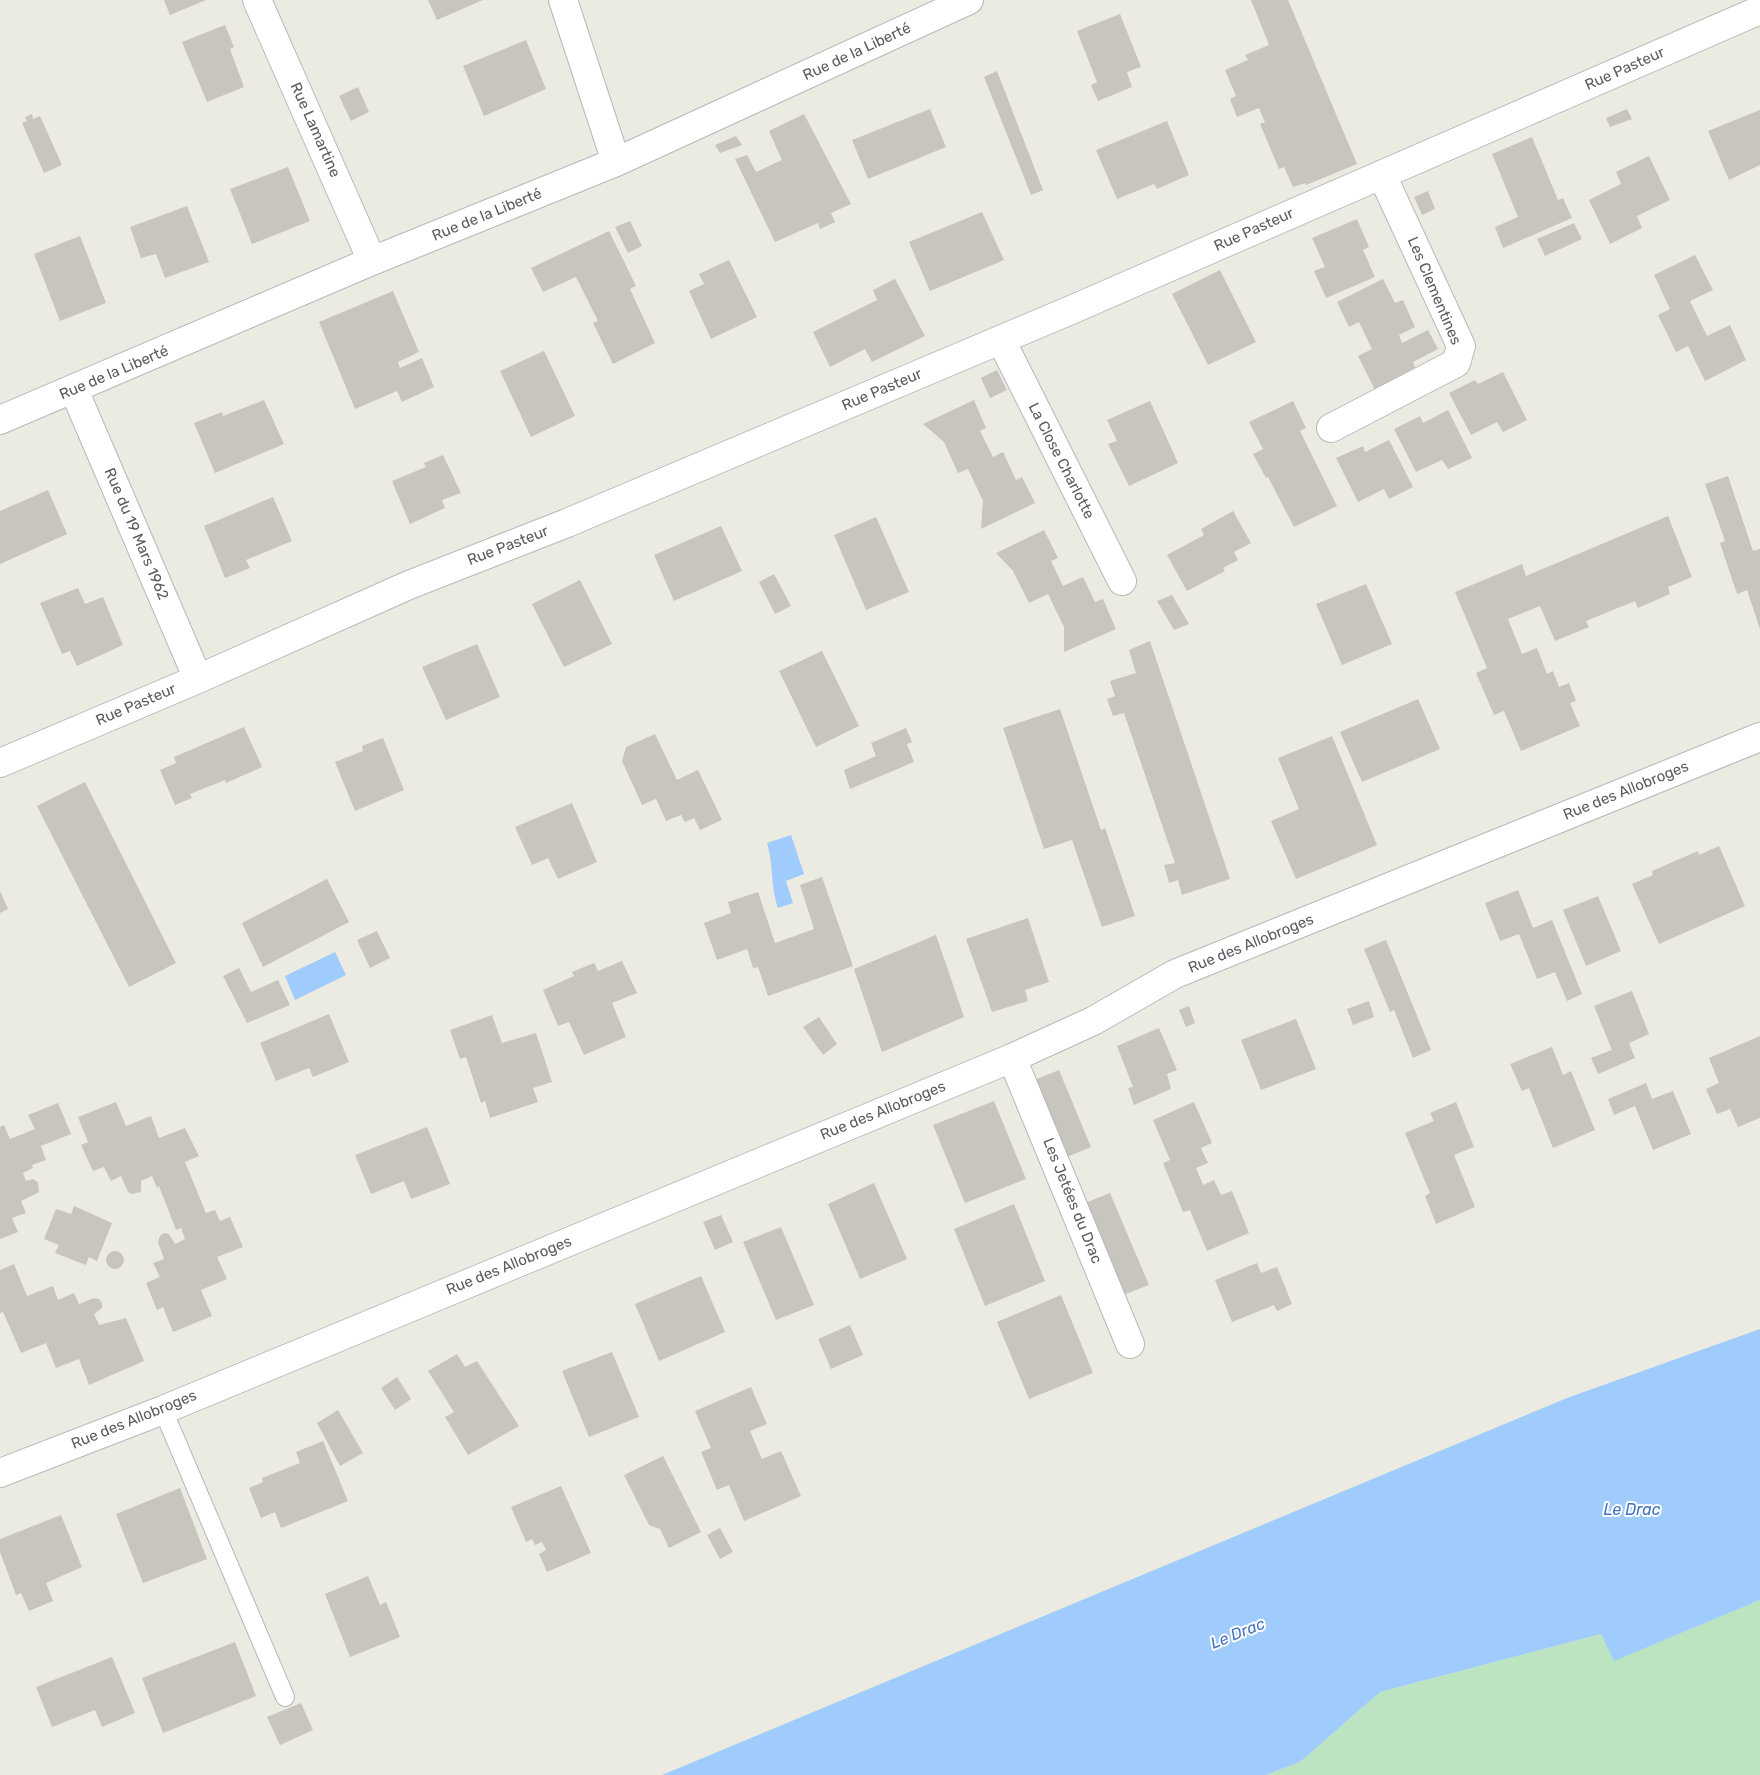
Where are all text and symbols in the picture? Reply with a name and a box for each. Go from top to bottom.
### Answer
street label: Rue de la Liberté [800,19,914,85]
street label: Rue Pasteur [1582,43,1668,95]
street label: Rue Lamartine [286,80,344,180]
street label: Rue de la Liberté [429,185,545,245]
street label: Rue Pasteur [1211,204,1297,256]
street label: Les Clementines [1403,234,1465,348]
street label: Rue de la Liberté [57,342,171,404]
street label: Rue Pasteur [839,365,925,415]
street label: La Close Charlotte [1024,400,1098,522]
street label: Rue du 19 Mars 1962 [100,465,172,603]
street label: Rue Pasteur [465,522,551,570]
street label: Rue Pasteur [93,680,179,730]
street label: Rue des Allobroges [1561,758,1691,824]
street label: Rue des Allobroges [1186,911,1316,977]
street label: Rue des Allobroges [818,1078,948,1144]
street label: Les Jetées du Drac [1039,1136,1105,1266]
street label: Rue des Allobroges [444,1233,574,1299]
street label: Rue des Allobroges [69,1387,199,1453]
water label: Le Drac [1604,1500,1660,1520]
water label: Le Drac [1208,1614,1268,1654]

